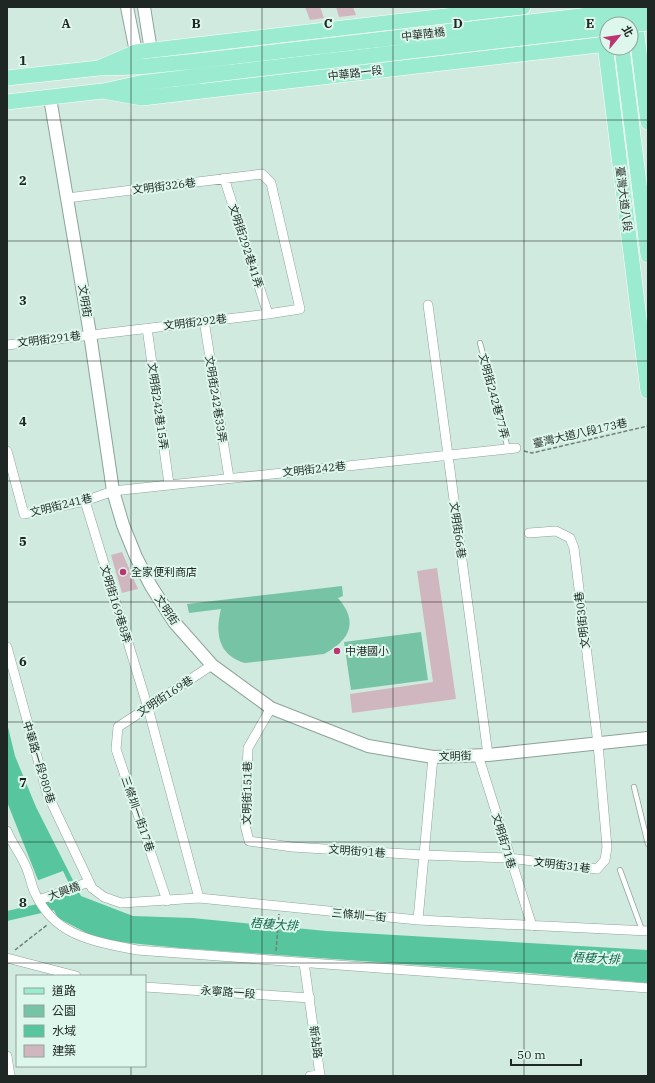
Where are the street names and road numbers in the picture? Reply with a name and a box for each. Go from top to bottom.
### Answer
street label: 中華陸橋 [400,24,446,44]
street label: 中華路一段 [327,63,383,83]
street label: 臺灣大道八段 [613,165,635,233]
street label: 文明街326巷 [131,175,197,197]
street label: 文明街292巷41弄 [226,202,266,290]
street label: 文明街 [76,284,94,318]
street label: 文明街292巷 [162,311,228,333]
street label: 文明街291巷 [16,328,82,350]
street label: 文明街242巷77弄 [476,352,512,440]
street label: 文明街242巷33弄 [202,354,230,444]
street label: 文明街242巷15弄 [145,361,171,451]
street label: 臺灣大道八段173巷 [531,415,629,451]
street label: 文明街242巷 [282,459,346,479]
street label: 文明街241巷 [28,490,94,520]
street label: 文明街66巷 [447,501,469,559]
street label: 文明街169巷8弄 [97,563,135,645]
street label: 文明街30巷 [572,591,592,649]
street label: 文明街 [152,592,182,628]
street label: 文明街169巷 [134,673,196,719]
street label: 中華路一段980巷 [20,719,58,805]
street label: 文明街 [438,748,472,764]
street label: 文明街151巷 [239,761,255,825]
street label: 三條圳一街17巷 [118,774,158,854]
street label: 文明街71巷 [489,812,519,870]
street label: 文明街91巷 [328,842,386,860]
street label: 文明街31巷 [533,855,591,875]
street label: 大興橋 [46,879,82,903]
street label: 三條圳一街 [331,906,387,924]
street label: 永寧路一段 [200,983,256,1001]
street label: 新站路 [307,1025,325,1059]

